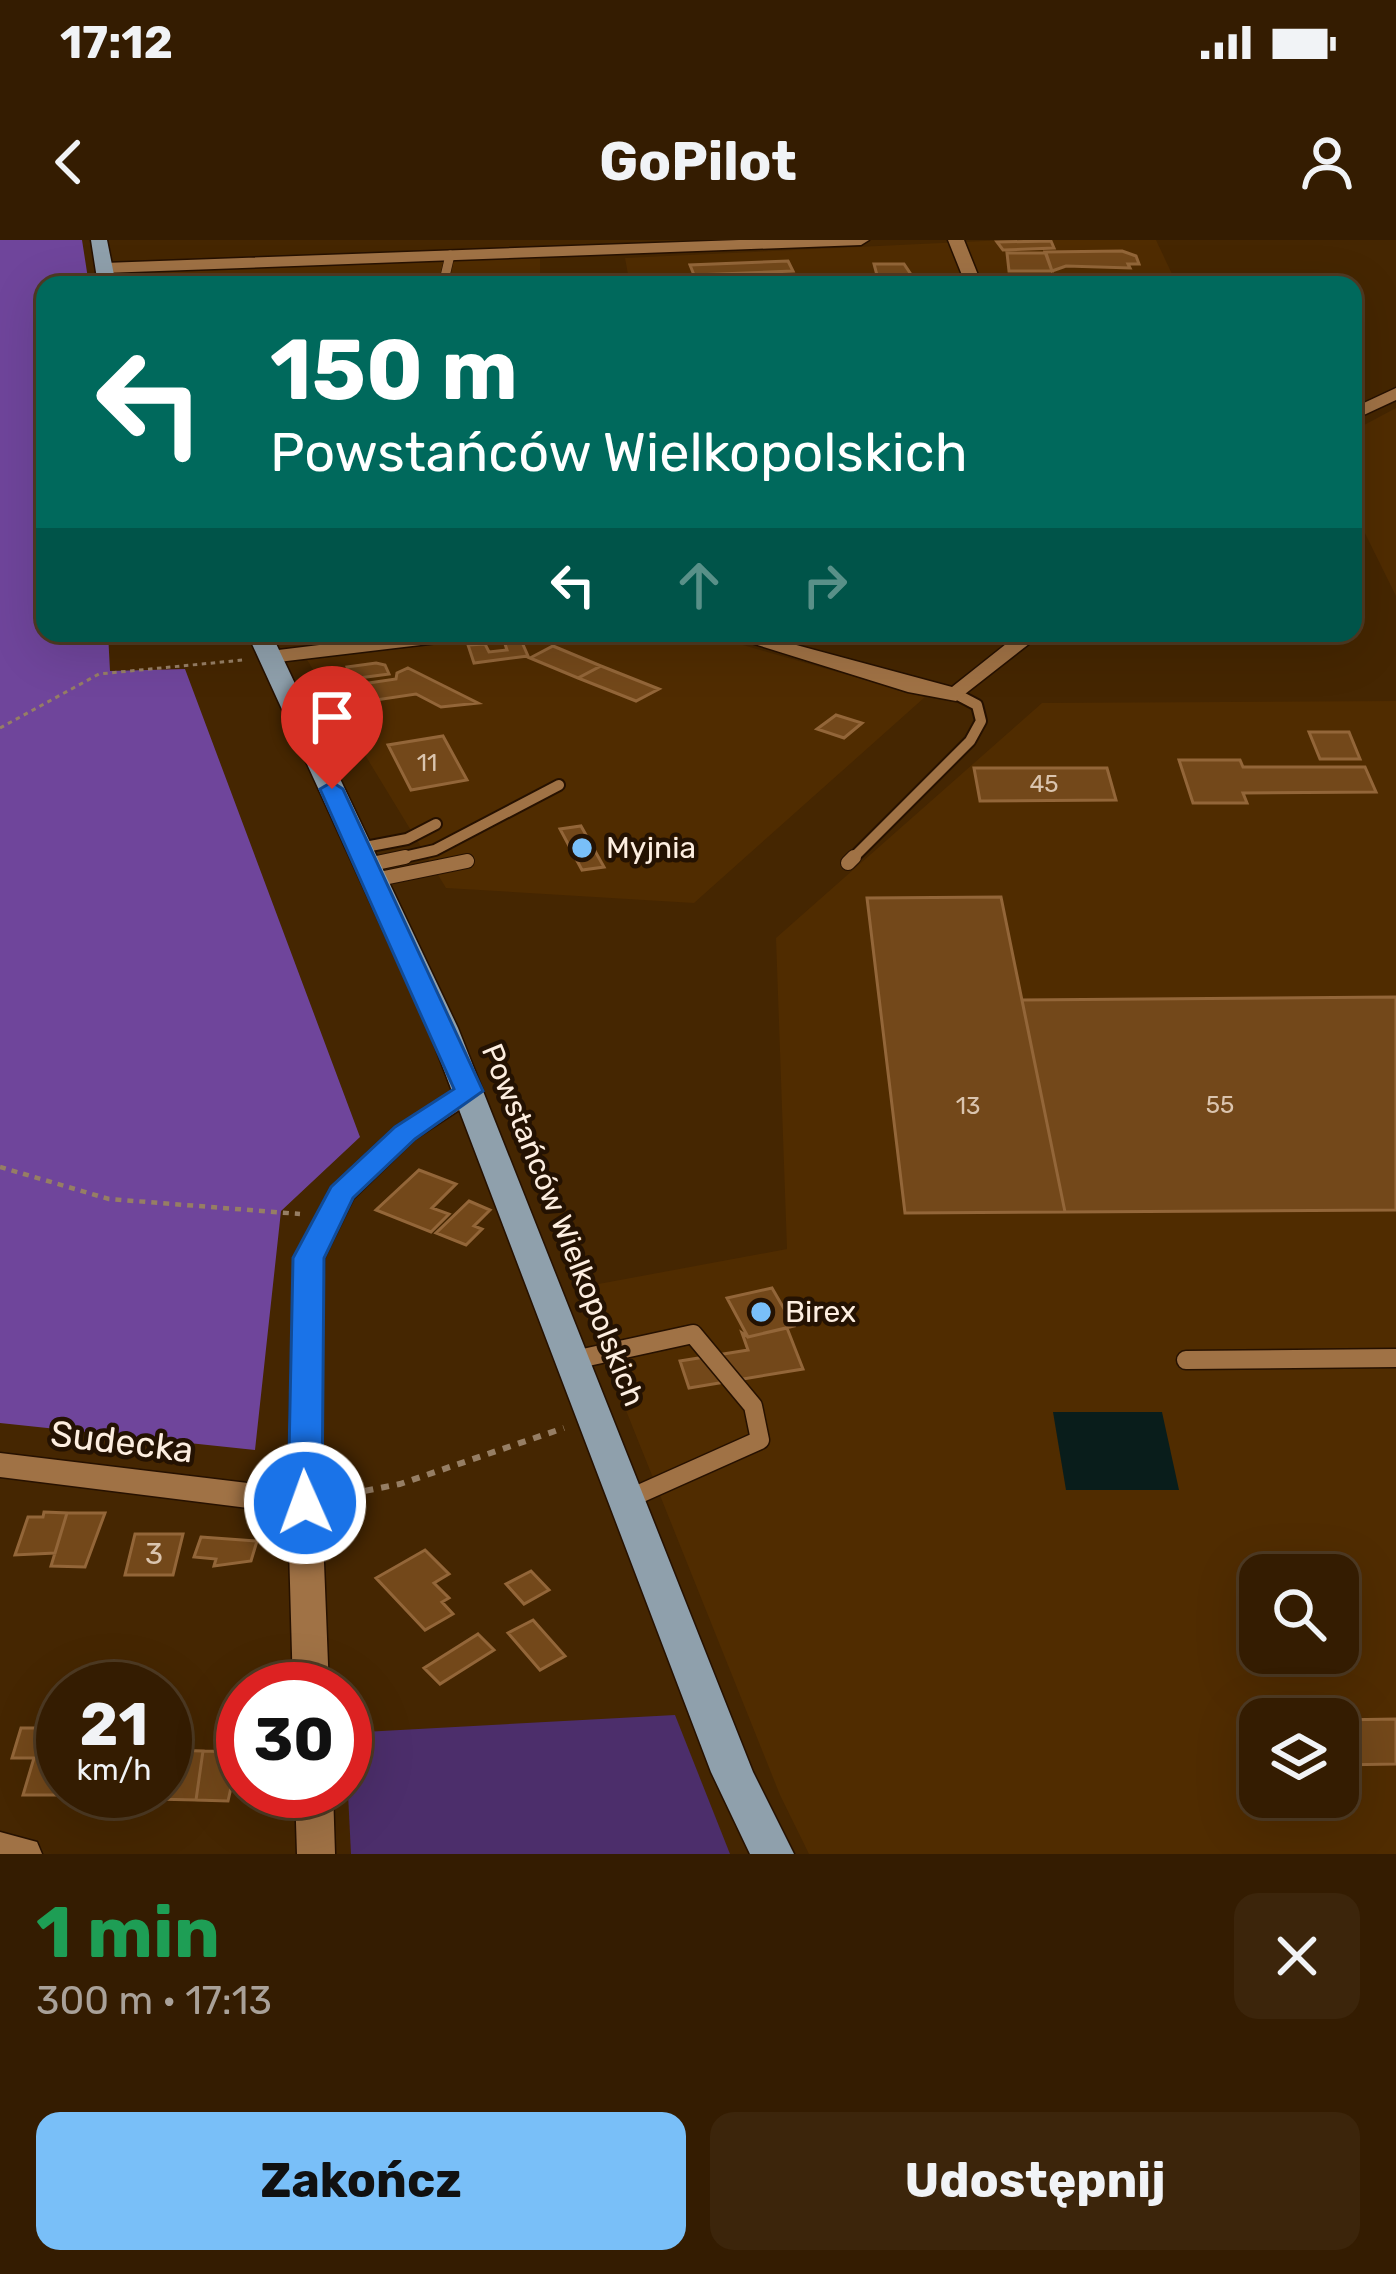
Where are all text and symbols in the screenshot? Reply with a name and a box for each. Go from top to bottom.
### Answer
text: 17:12 [60,16,173,69]
icon: back [36,129,102,195]
icon: person [1294,129,1360,195]
text: GoPilot [599,130,797,194]
text: 150 m [270,320,518,420]
icon: left [72,324,228,480]
text: Powstańców Wielkopolskich [270,421,968,485]
icon: left [540,552,606,618]
icon: ahead [666,552,732,618]
icon: right [792,552,858,618]
pin [281,666,383,789]
icon: arrive [299,684,365,750]
house number: 11 [417,749,437,777]
house number: 45 [1029,770,1059,798]
place label: Myjnia [606,830,696,866]
marker: Myjnia [569,835,595,861]
street label: Powstańców Wielkopolskich [474,1039,652,1411]
house number: 55 [1206,1091,1234,1119]
house number: 13 [956,1092,980,1120]
place label: Birex [785,1294,856,1330]
marker: Birex [748,1299,774,1325]
street label: Sudecka [48,1411,196,1472]
position arrow [242,1440,368,1566]
house number: 3 [145,1536,163,1572]
map controls [1239,1554,1359,1818]
button: search [1239,1554,1359,1674]
speed limit sign: 30 [216,1662,372,1818]
text: 21 [80,1689,148,1760]
button: layers [1239,1698,1359,1818]
text: km/h [77,1752,151,1788]
text: 1 min [36,1890,220,1975]
button: close [1234,1893,1360,2019]
text: 300 m · 17:13 [36,1978,272,2024]
button: Zakończ [36,2112,686,2250]
button: Udostępnij [710,2112,1360,2250]

